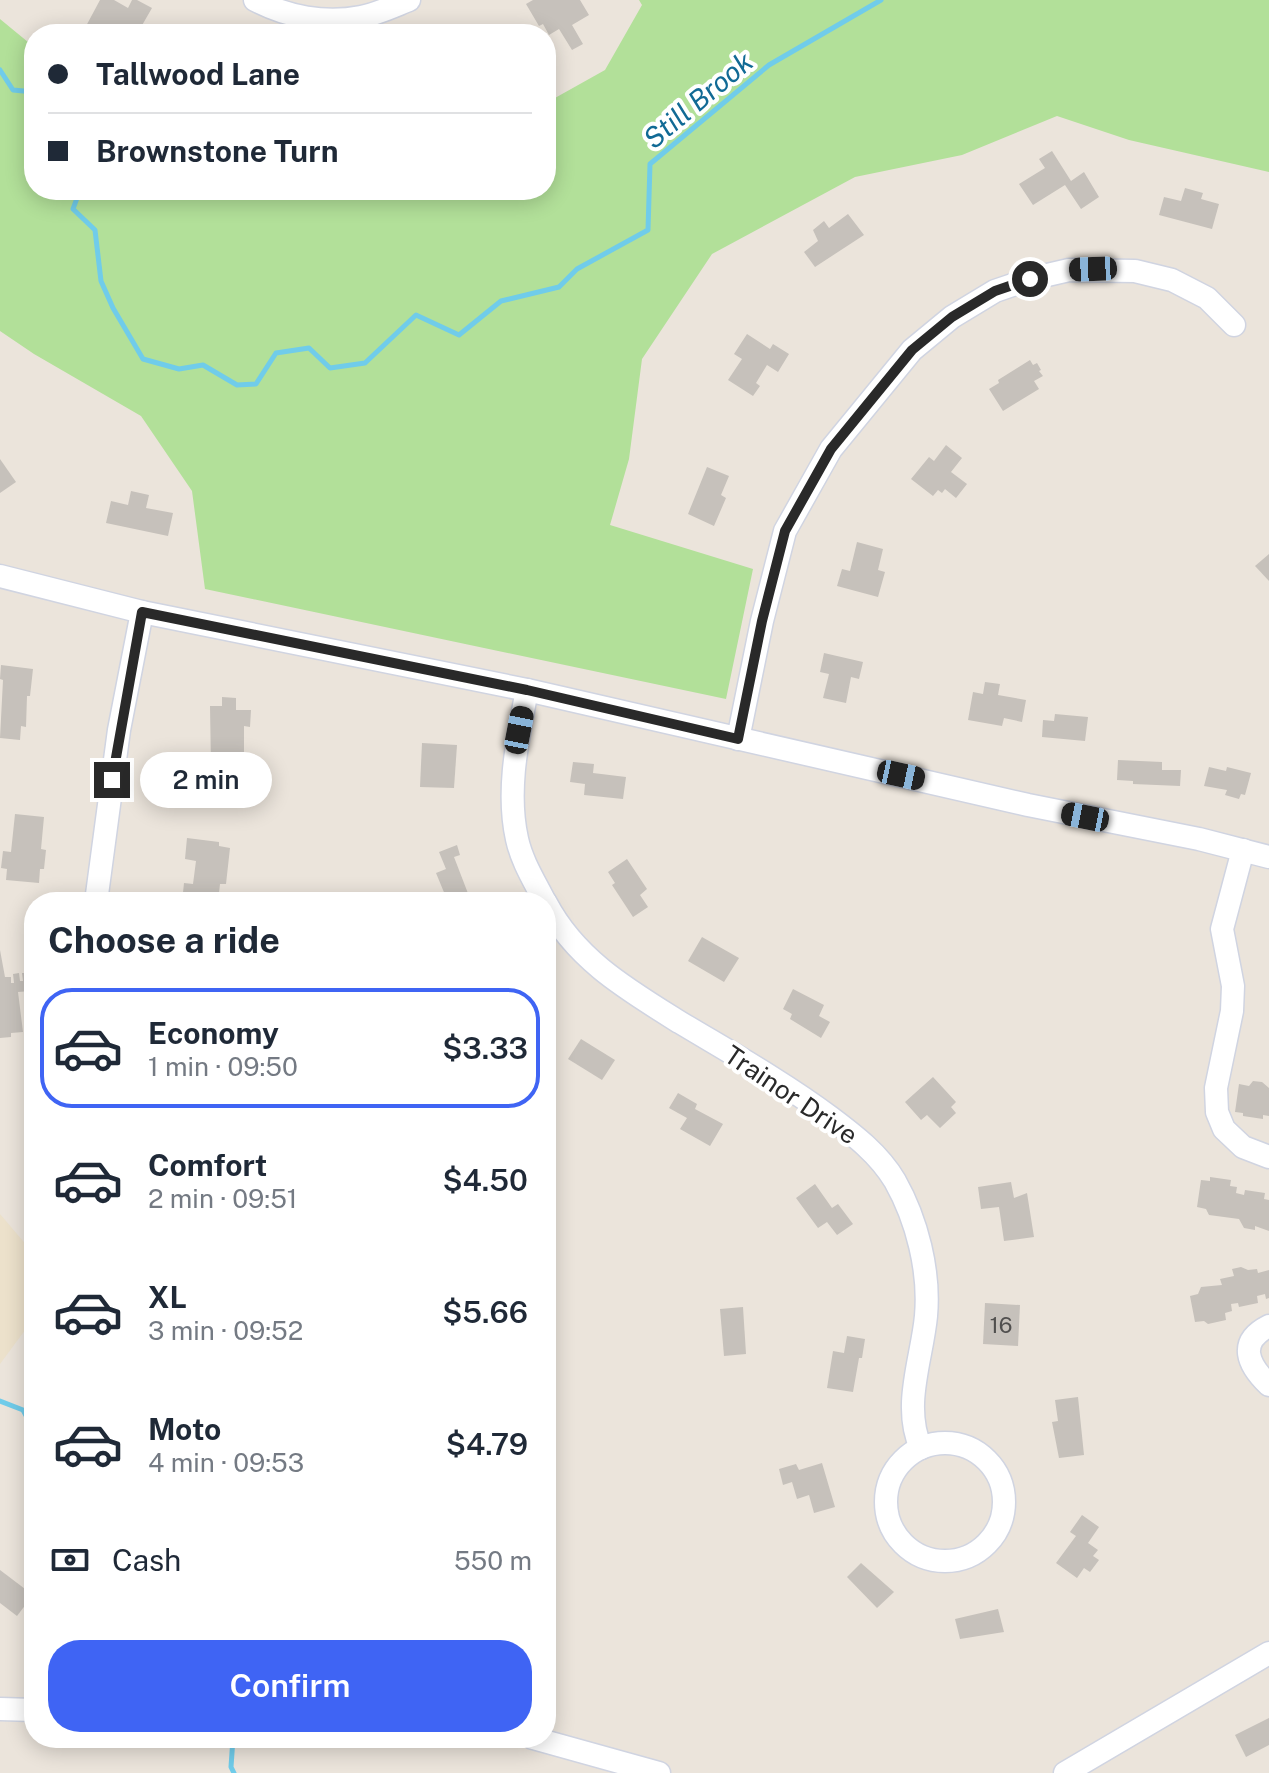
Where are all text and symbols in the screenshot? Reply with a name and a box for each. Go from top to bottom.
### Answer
water label: Still Brook [636,44,759,155]
text: Tallwood Lane [96,56,300,92]
text: Brownstone Turn [96,133,338,169]
car [1069,256,1117,282]
route start [1012,261,1048,297]
car [503,704,535,756]
callout: 2 min [140,752,272,808]
car [875,758,927,792]
route end [94,762,130,798]
text: 2 min [172,764,240,795]
car [1059,801,1111,833]
text: Choose a ride [48,919,280,961]
icon: car [52,1012,124,1084]
text: Economy [148,1015,279,1051]
text: $3.33 [442,1030,528,1066]
street label: Trainor Drive [719,1039,864,1150]
text: 1 min · 09:50 [148,1051,298,1082]
icon: car [52,1144,124,1216]
text: Comfort [148,1147,267,1183]
text: $4.50 [442,1162,528,1198]
text: 2 min · 09:51 [148,1183,297,1214]
icon: car [52,1276,124,1348]
text: XL [148,1279,187,1315]
text: $5.66 [442,1294,528,1330]
house number: 16 [990,1312,1012,1338]
text: 3 min · 09:52 [148,1315,303,1346]
icon: car [52,1408,124,1480]
text: Moto [148,1411,221,1447]
text: $4.79 [446,1426,528,1462]
text: 4 min · 09:53 [148,1447,304,1478]
icon: cash [48,1538,92,1582]
text: Cash [112,1542,181,1578]
text: 550 m [454,1545,532,1576]
button: Confirm [48,1640,532,1732]

